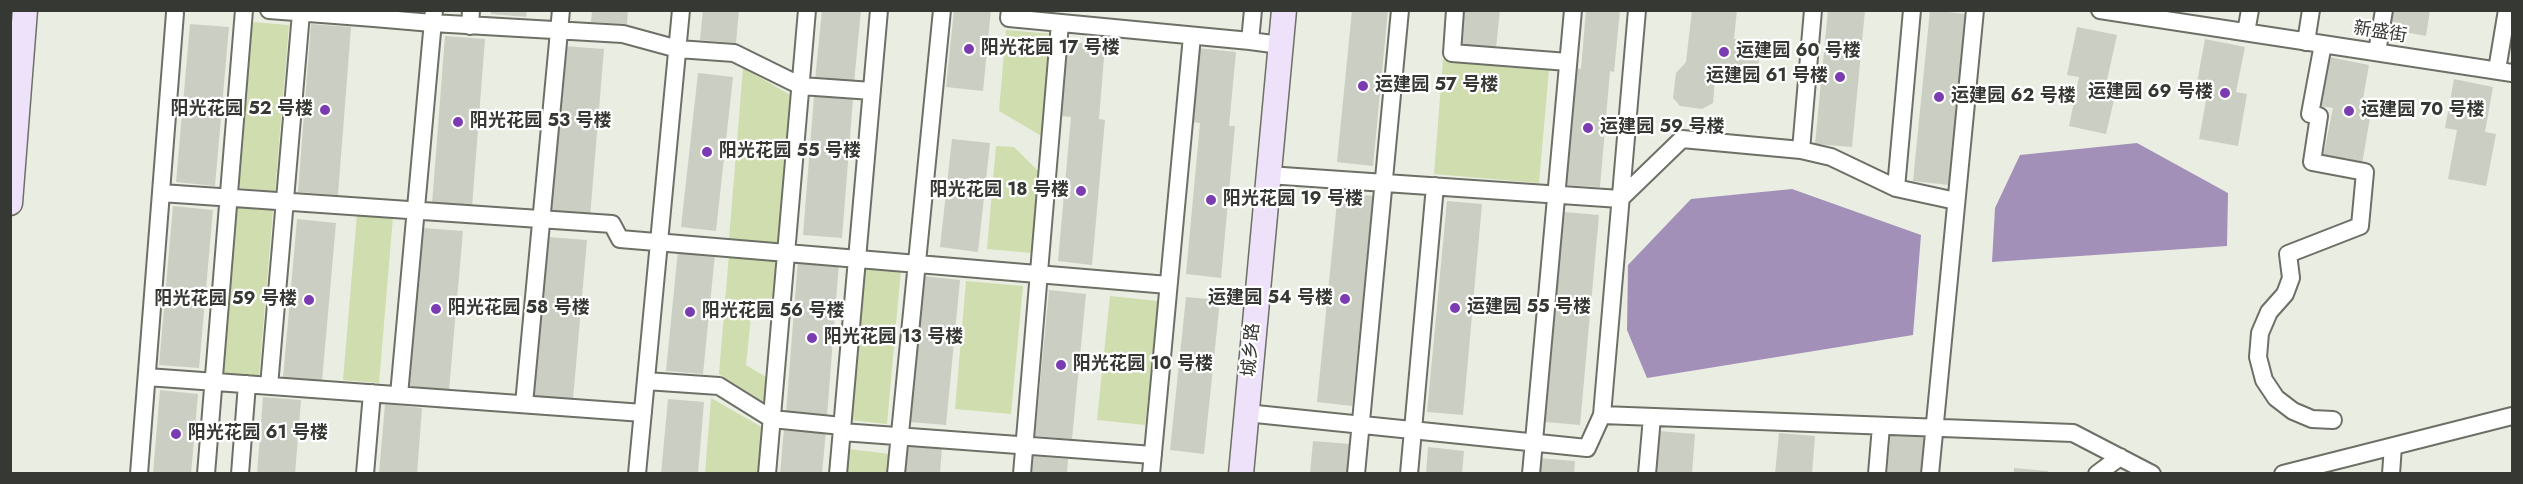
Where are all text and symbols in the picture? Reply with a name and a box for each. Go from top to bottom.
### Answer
street label: 新盛街 [2352,18,2408,48]
place label: 阳光花园 17 号楼 [981,38,1120,60]
place label: 运建园 60 号楼 [1736,41,1861,63]
marker: 阳光花园 17 号楼 [962,42,976,56]
marker: 运建园 60 号楼 [1717,45,1731,59]
place label: 运建园 61 号楼 [1706,66,1828,88]
marker: 运建园 61 号楼 [1833,70,1847,84]
place label: 运建园 57 号楼 [1375,75,1498,97]
marker: 运建园 57 号楼 [1356,79,1370,93]
place label: 运建园 69 号楼 [2088,82,2213,104]
place label: 运建园 62 号楼 [1951,86,2076,108]
marker: 运建园 69 号楼 [2218,86,2232,100]
marker: 运建园 62 号楼 [1932,90,1946,104]
place label: 阳光花园 52 号楼 [171,99,313,121]
place label: 运建园 70 号楼 [2361,100,2485,122]
marker: 阳光花园 52 号楼 [318,103,332,117]
marker: 运建园 70 号楼 [2342,104,2356,118]
place label: 阳光花园 53 号楼 [470,111,612,133]
marker: 阳光花园 53 号楼 [451,115,465,129]
place label: 运建园 59 号楼 [1600,117,1724,139]
marker: 运建园 59 号楼 [1581,121,1595,135]
place label: 阳光花园 55 号楼 [719,141,861,163]
marker: 阳光花园 55 号楼 [700,145,714,159]
place label: 阳光花园 18 号楼 [930,180,1069,202]
marker: 阳光花园 18 号楼 [1074,184,1088,198]
place label: 阳光花园 19 号楼 [1223,189,1363,211]
marker: 阳光花园 19 号楼 [1204,193,1218,207]
place label: 运建园 54 号楼 [1208,288,1333,310]
place label: 阳光花园 59 号楼 [155,289,297,311]
marker: 运建园 54 号楼 [1338,292,1352,306]
marker: 阳光花园 59 号楼 [302,293,316,307]
place label: 运建园 55 号楼 [1467,297,1591,319]
place label: 阳光花园 58 号楼 [448,298,590,320]
place label: 阳光花园 56 号楼 [702,301,844,323]
marker: 运建园 55 号楼 [1448,301,1462,315]
marker: 阳光花园 58 号楼 [429,302,443,316]
marker: 阳光花园 56 号楼 [683,305,697,319]
street label: 城乡路 [1239,322,1265,378]
place label: 阳光花园 13 号楼 [824,327,963,349]
marker: 阳光花园 13 号楼 [805,331,819,345]
place label: 阳光花园 10 号楼 [1073,354,1213,376]
marker: 阳光花园 10 号楼 [1054,358,1068,372]
place label: 阳光花园 61 号楼 [188,423,328,445]
marker: 阳光花园 61 号楼 [169,427,183,441]

